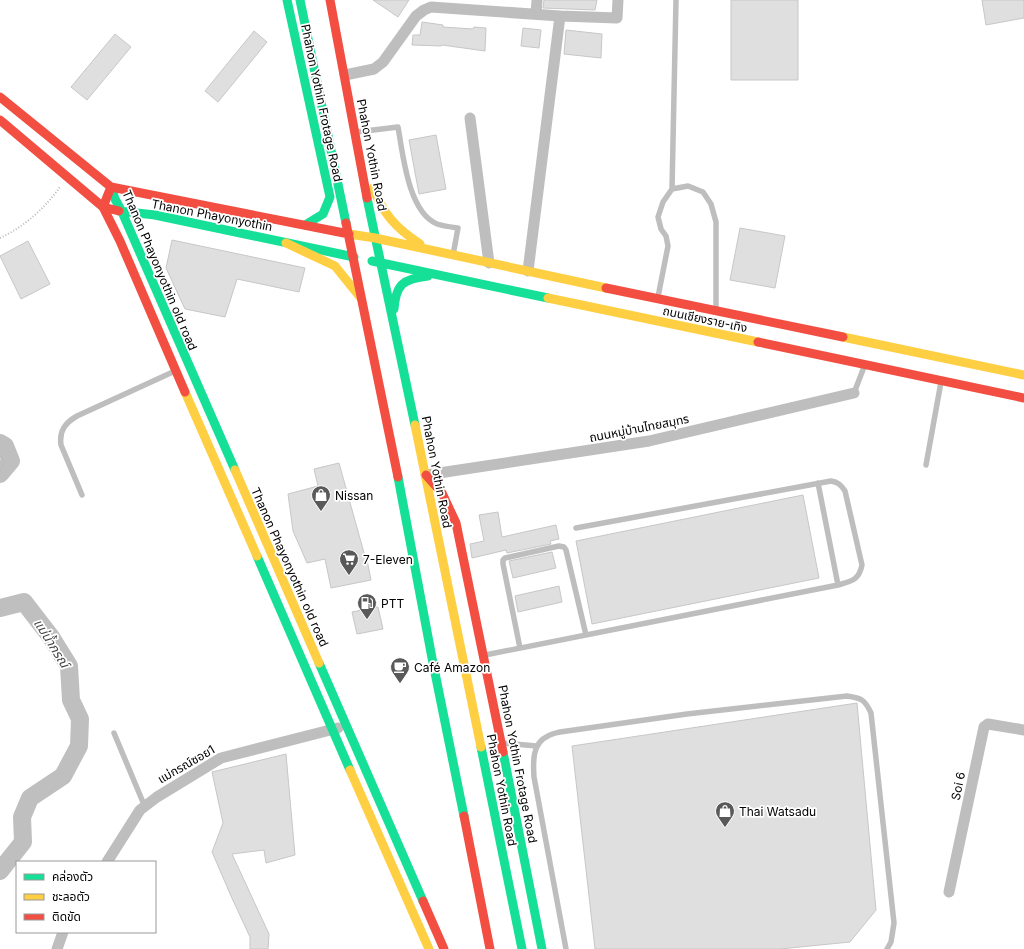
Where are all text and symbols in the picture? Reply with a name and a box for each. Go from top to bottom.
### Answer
street label: Phahon Yothin Frotage Road [298,23,346,183]
street label: Phahon Yothin Road [354,98,390,212]
street label: Thanon Phayonyothin old road [119,187,201,353]
street label: Thanon Phayonyothin [150,196,274,234]
street label: ถนนเชียงราย-เทิง [661,303,749,335]
street label: ถนนหมู่บ้านไทยสมุทร [588,411,690,445]
street label: Phahon Yothin Road [419,415,455,529]
shop icon: Nissan [310,484,332,512]
street label: Thanon Phayonyothin old road [248,485,332,649]
place label: Nissan [335,488,373,503]
supermarket icon: 7-Eleven [338,548,360,576]
place label: 7-Eleven [363,552,413,567]
fuel station icon: PTT [356,592,378,620]
place label: PTT [381,596,404,611]
water label: แม่น้ำกรณ์ [31,615,76,673]
cafe icon: Café Amazon [389,656,411,684]
place label: Café Amazon [414,660,490,675]
street label: Phahon Yothin Frotage Road [495,684,541,844]
street label: Phahon Yothin Road [484,733,520,847]
street label: แม่กรณ์ซอย1 [155,742,217,786]
street label: Soi 6 [948,770,968,802]
shop icon: Thai Watsadu [714,800,736,828]
place label: Thai Watsadu [739,804,816,819]
legend [16,861,156,933]
text: คล่องตัว [52,869,93,884]
text: ชะลอตัว [52,889,90,904]
text: ติดขัด [52,909,81,924]

